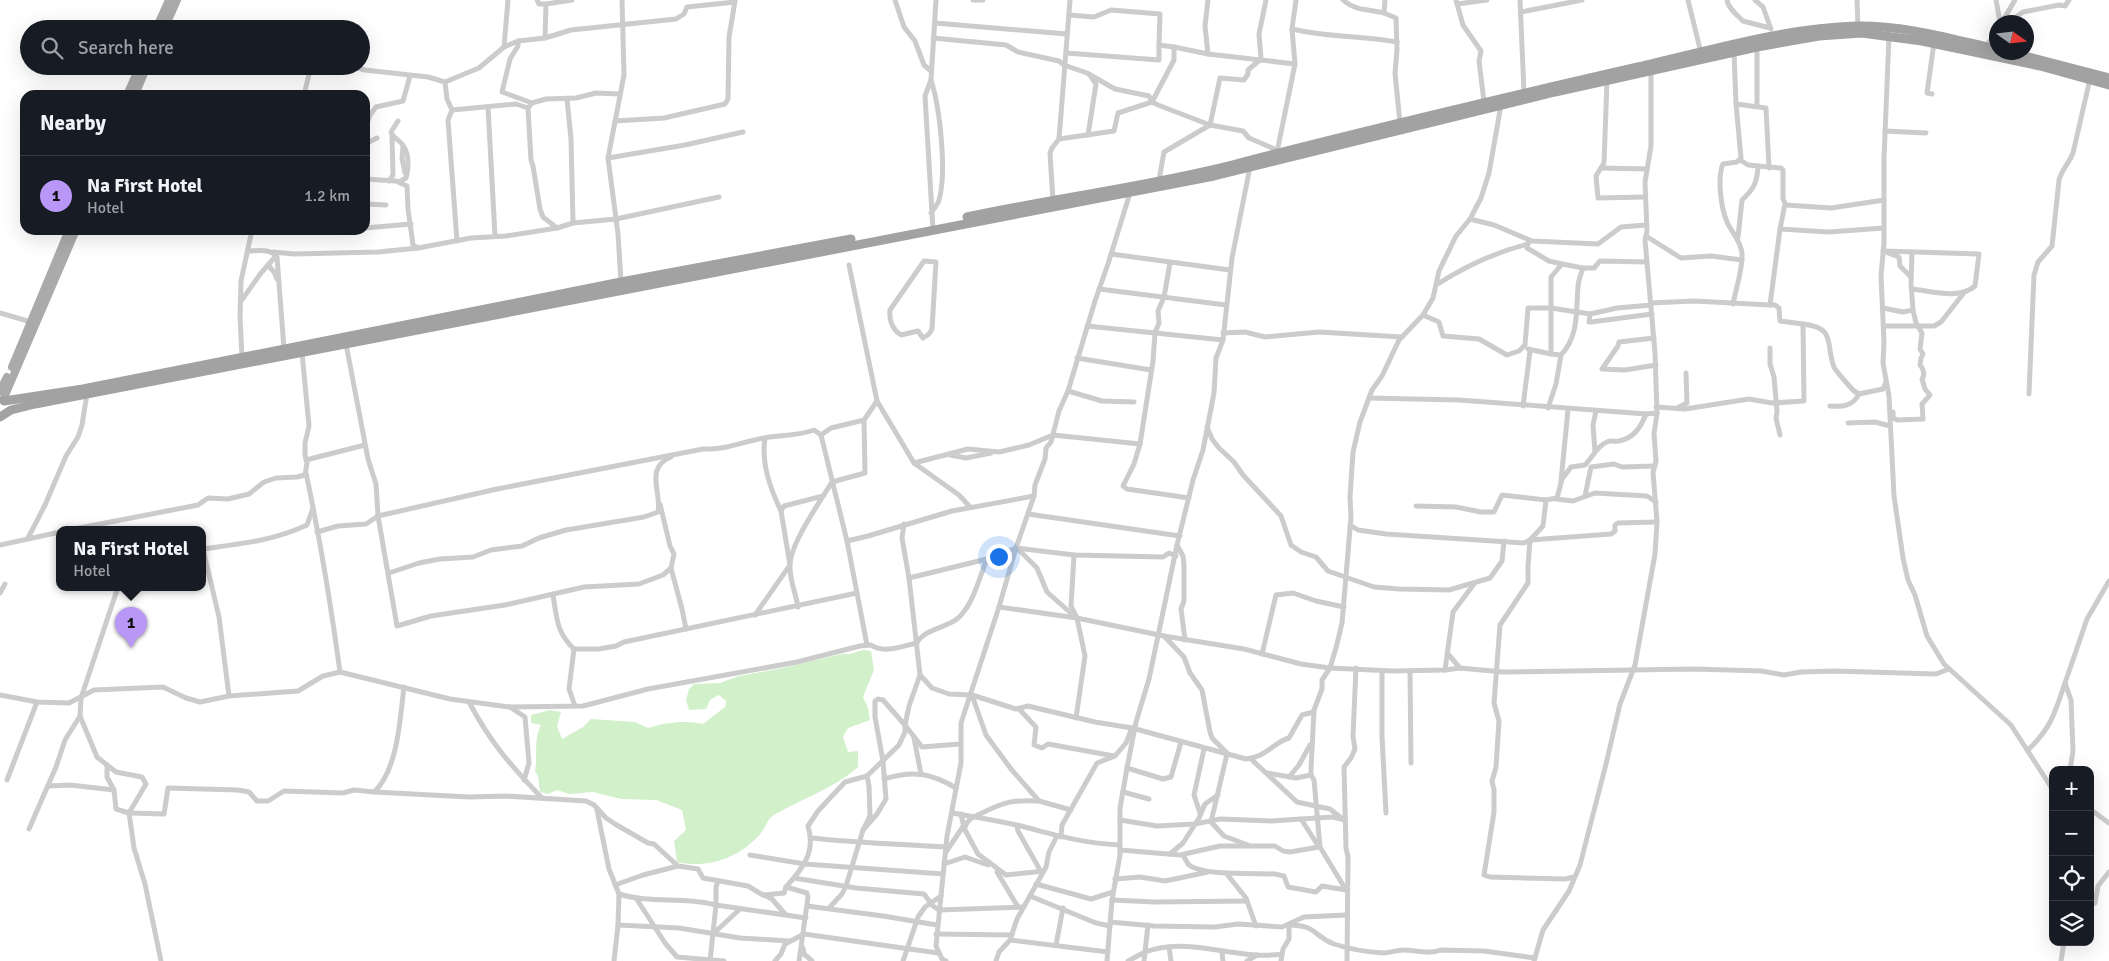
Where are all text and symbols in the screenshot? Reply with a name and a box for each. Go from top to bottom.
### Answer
north arrow [1989,15,2034,60]
search box [20,20,370,75]
icon: search [38,34,66,62]
text: Search here [78,36,174,60]
text: Nearby [40,110,106,136]
text: Na First Hotel [87,174,203,198]
text: 1 [52,186,60,206]
text: 1.2 km [304,186,350,206]
text: Hotel [87,198,124,218]
popup [56,526,206,591]
text: Na First Hotel [73,537,189,561]
your location [986,544,1012,570]
text: Hotel [73,561,110,581]
pin: 1 [115,607,147,648]
map controls [2049,766,2094,946]
button: + [2049,766,2094,811]
button: − [2049,811,2094,856]
button: locate [2049,856,2094,901]
button: layers [2049,901,2094,946]

